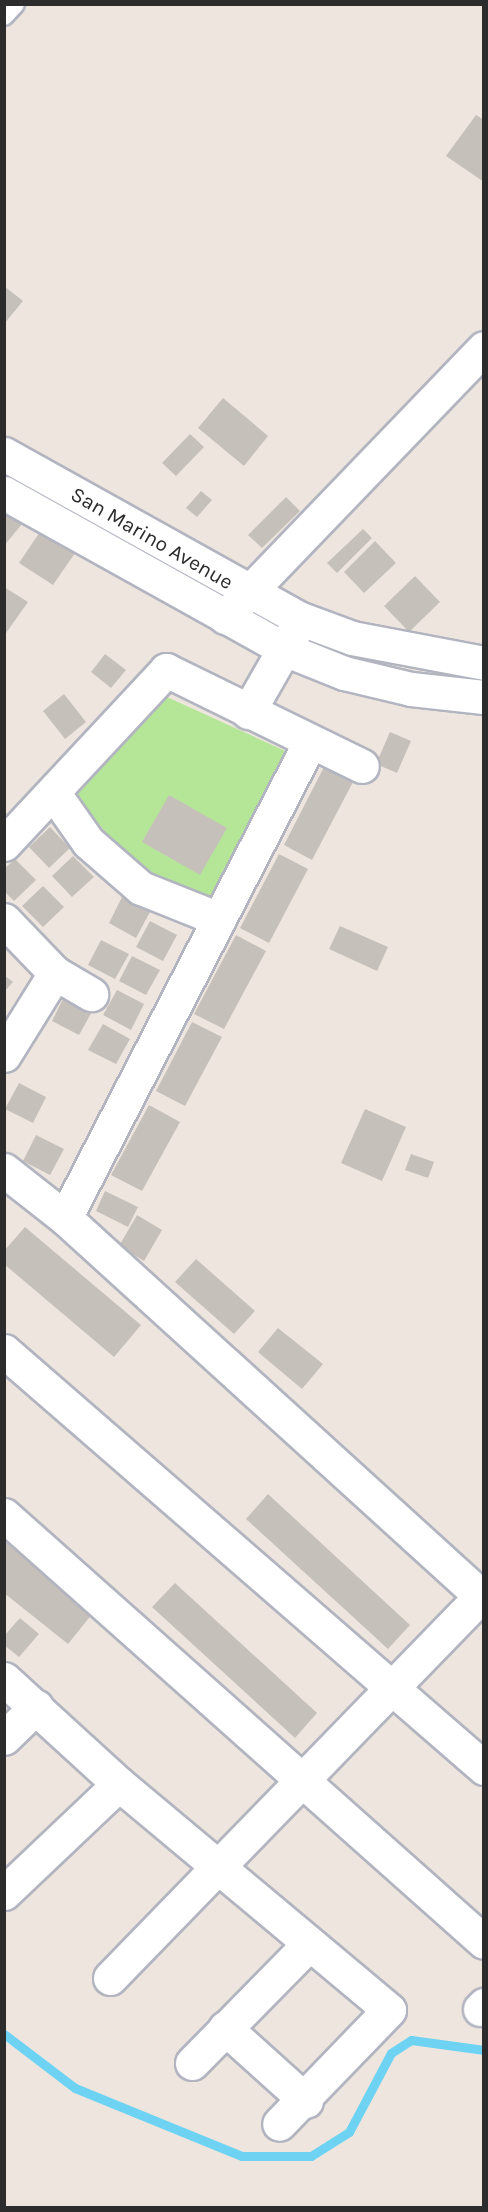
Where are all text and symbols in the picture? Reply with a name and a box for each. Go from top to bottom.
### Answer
street label: San Marino Avenue [66,481,238,595]

